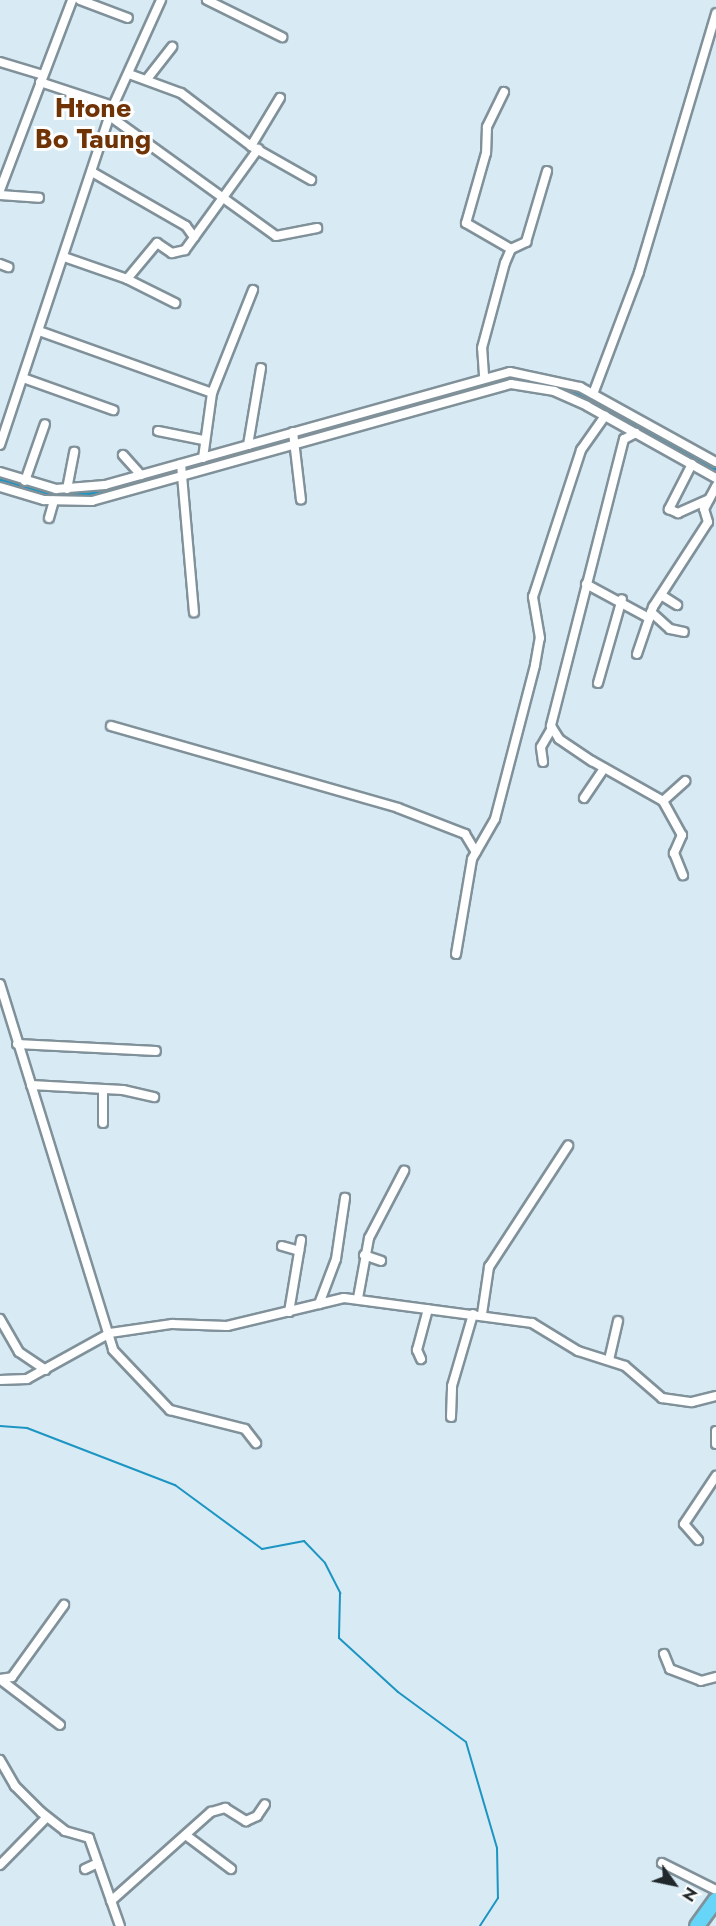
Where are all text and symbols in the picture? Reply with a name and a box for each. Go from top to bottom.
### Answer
district label: Htone Bo Taung [35,91,151,154]
north arrow [644,1854,704,1914]
text: N [676,1882,703,1906]

